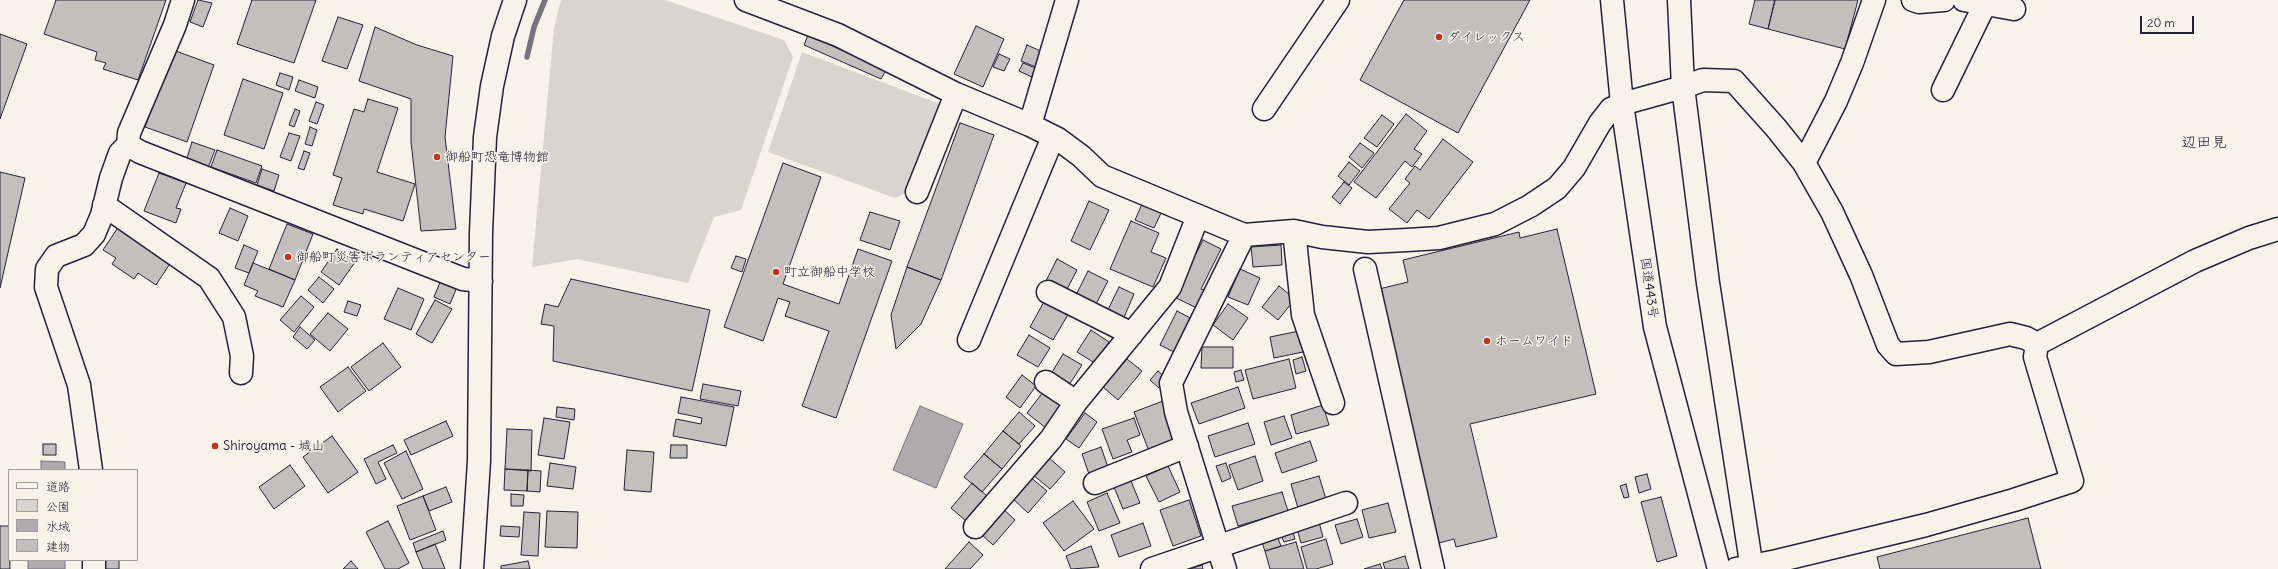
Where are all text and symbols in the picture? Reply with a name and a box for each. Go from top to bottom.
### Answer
scale bar [2142,8,2196,34]
text: 20 m [2147,15,2175,30]
place label: ダイレックス [1447,29,1525,45]
marker: ダイレックス [1434,32,1444,42]
district label: 辺田見 [2182,134,2226,152]
place label: 御船町恐竜博物館 [445,149,549,165]
marker: 御船町恐竜博物館 [432,152,442,162]
place label: 御船町災害ボランティアセンター [296,249,491,265]
marker: 御船町災害ボランティアセンター [283,252,293,262]
street label: 国道443号 [1637,257,1661,319]
place label: 町立御船中学校 [784,264,875,280]
marker: 町立御船中学校 [771,267,781,277]
place label: ホームワイド [1495,333,1573,349]
marker: ホームワイド [1482,336,1492,346]
place label: Shiroyama - 城山 [223,438,325,454]
marker: Shiroyama - 城山 [210,441,220,451]
legend [8,469,138,561]
text: 道路 [46,479,70,494]
text: 公園 [46,499,70,514]
text: 水域 [46,519,70,534]
text: 建物 [46,539,70,554]

